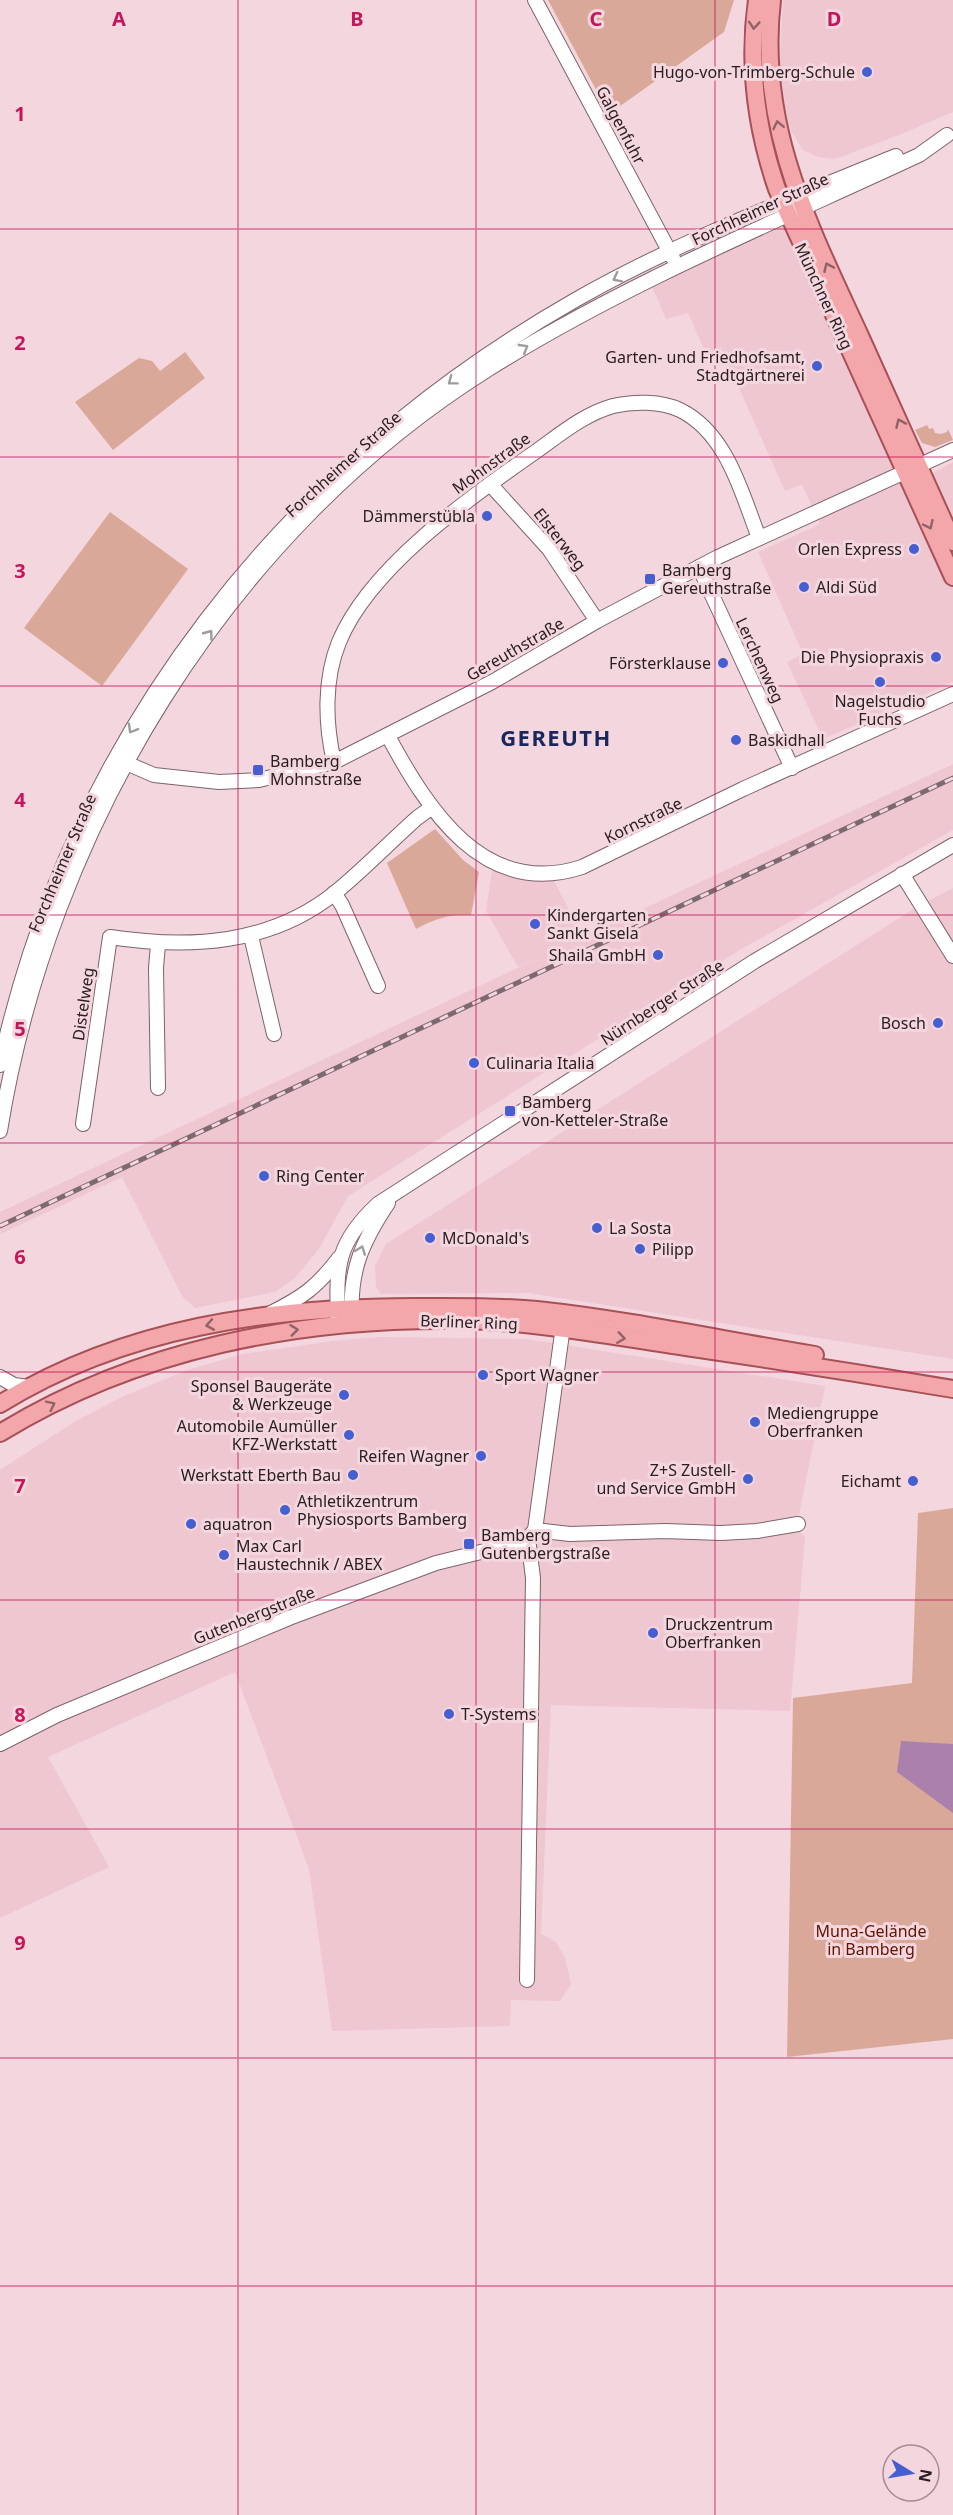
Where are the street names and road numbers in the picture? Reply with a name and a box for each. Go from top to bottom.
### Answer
street label: Galgenfuhr [591,82,651,168]
street label: Forchheimer Straße [688,168,832,250]
street label: Münchner Ring [790,239,858,353]
street label: Forchheimer Straße [280,406,406,522]
street label: Mohnstraße [447,427,535,499]
street label: Elsterweg [529,503,591,575]
street label: Gereuthstraße [462,612,568,686]
street label: Lerchenweg [731,614,789,706]
street label: Forchheimer Straße [23,790,101,936]
street label: Kornstraße [600,792,686,848]
street label: Nürnberger Straße [596,954,728,1050]
street label: Distelweg [67,966,99,1042]
street label: Berliner Ring [420,1309,518,1335]
street label: Gutenbergstraße [190,1581,318,1649]

